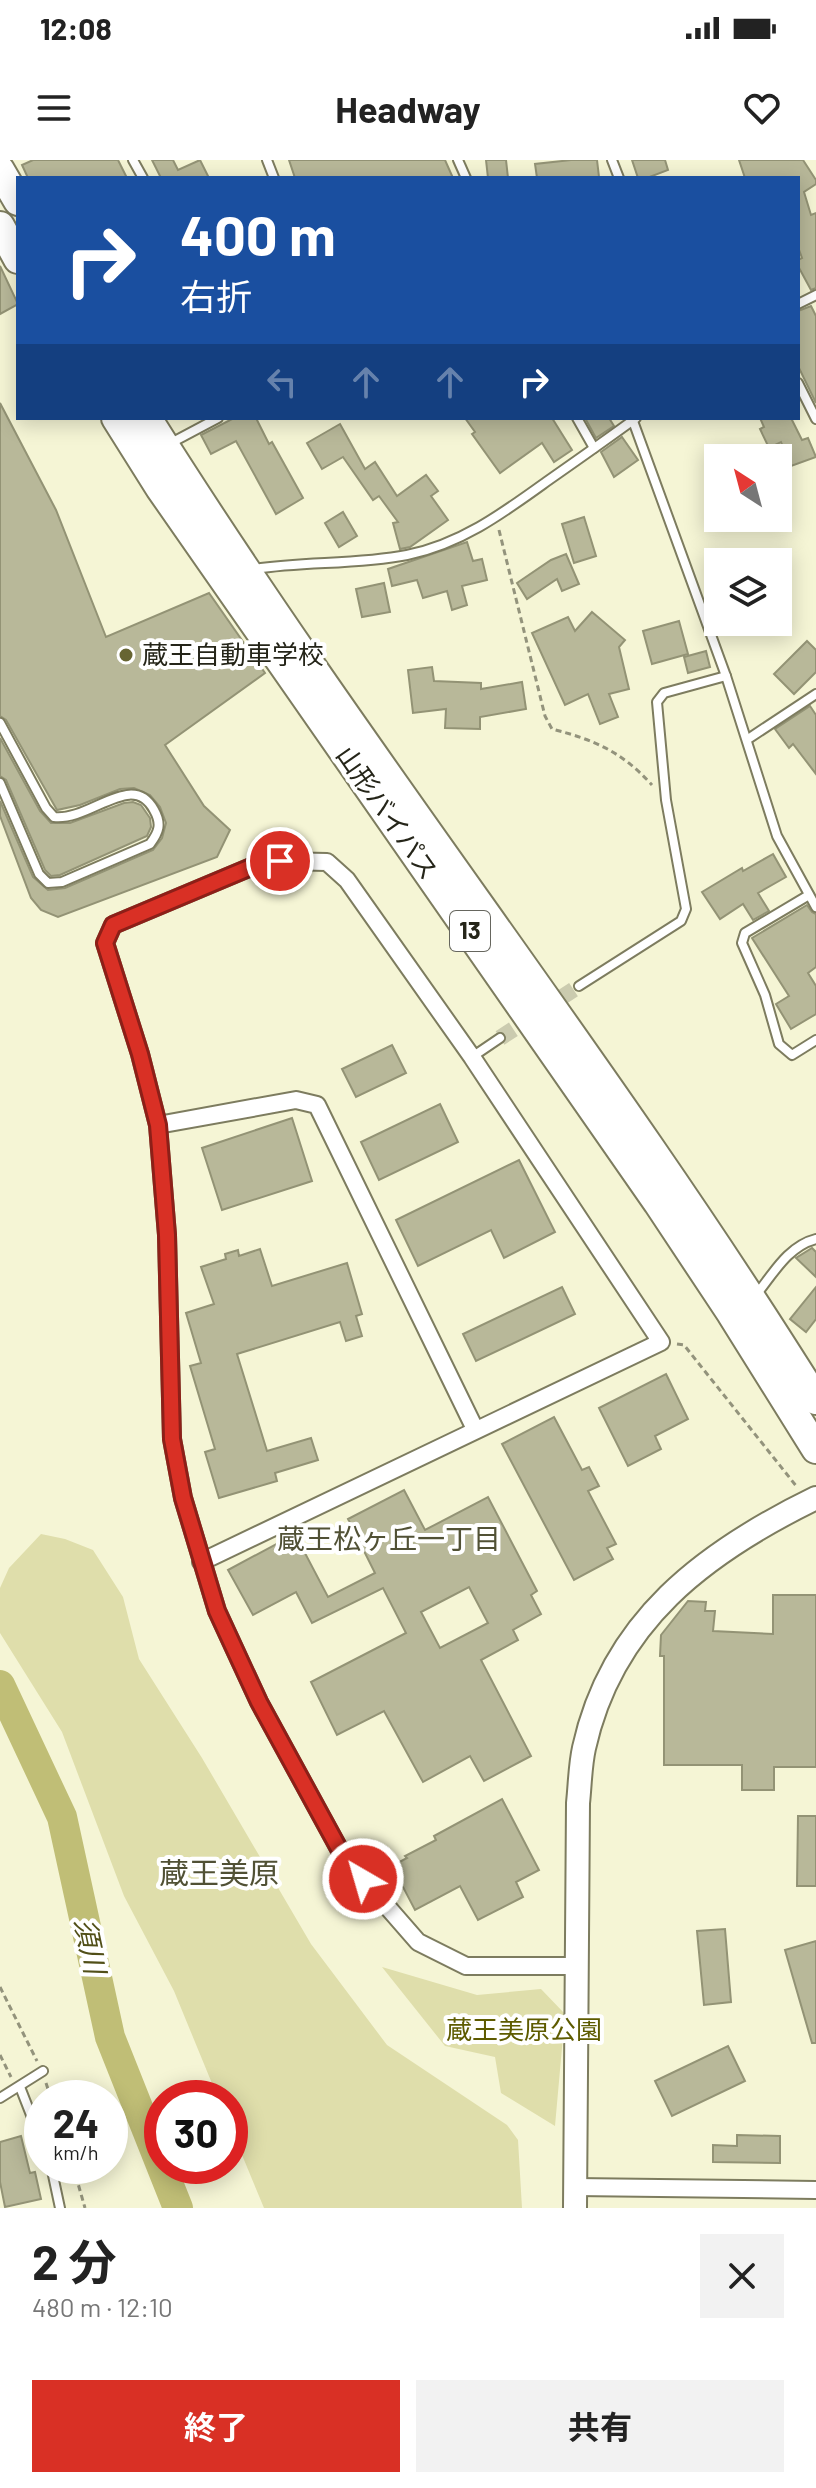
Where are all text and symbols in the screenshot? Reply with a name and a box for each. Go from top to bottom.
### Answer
text: 12:08 [40,10,112,46]
icon: menu [32,86,76,130]
icon: heart [740,86,784,130]
text: Headway [335,87,481,130]
text: 400 m [180,200,336,267]
icon: right [48,208,152,312]
text: 右折 [180,274,252,317]
icon: left [260,360,304,404]
icon: ahead [344,360,388,404]
icon: ahead [428,360,472,404]
icon: right [512,360,556,404]
north arrow [704,444,792,532]
map controls [704,444,792,636]
button: layers [704,548,792,636]
place label: 蔵王自動車学校 [142,638,324,669]
marker: 蔵王自動車学校 [117,646,135,664]
street label: 山形バイパス [331,740,446,885]
pin [246,827,314,895]
icon: arrive [258,839,302,883]
road number: 13 [450,911,490,951]
district label: 蔵王松ヶ丘一丁目 [277,1521,501,1555]
position arrow [321,1837,405,1921]
district label: 蔵王美原 [159,1854,279,1890]
water label: 須川 [69,1915,114,1980]
park label: 蔵王美原公園 [446,2013,602,2044]
speed limit sign: 30 [144,2080,248,2184]
text: 24 [53,2098,99,2146]
text: km/h [53,2140,99,2164]
text: 2 分 [32,2232,116,2290]
button: close [700,2234,784,2318]
text: 480 m · 12:10 [32,2291,173,2322]
button: 終了 [32,2380,400,2472]
button: 共有 [416,2380,784,2472]

